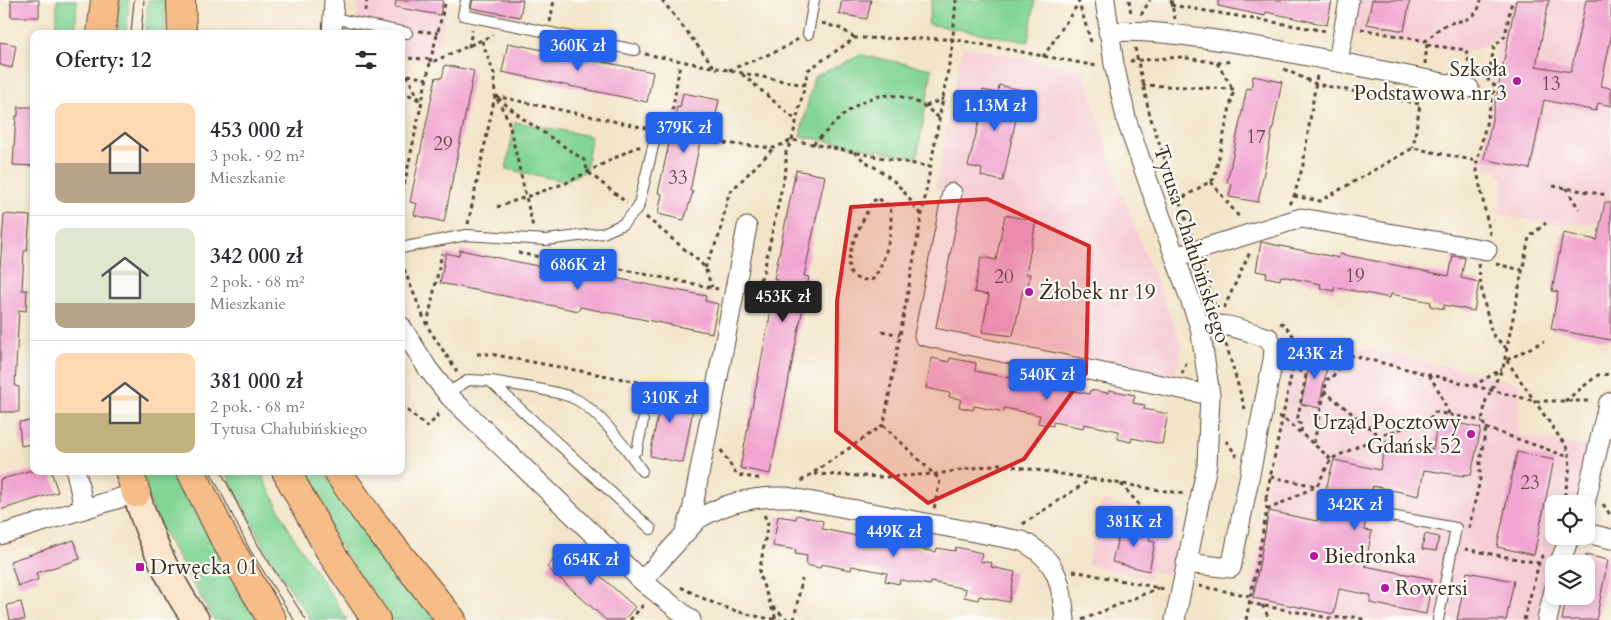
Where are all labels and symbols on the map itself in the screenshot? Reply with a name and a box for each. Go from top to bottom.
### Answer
pin: 360K zł [532,30,624,72]
place label: Szkoła Podstawowa nr 3 [1354,55,1507,108]
house number: 13 [1541,71,1561,97]
marker: Szkoła Podstawowa nr 3 [1511,75,1523,87]
pin: 1.13M zł [943,90,1047,132]
pin: 379K zł [638,112,730,154]
house number: 17 [1246,124,1266,150]
house number: 29 [433,131,453,157]
street label: Tytusa Chałubińskiego [1146,142,1237,347]
house number: 33 [668,165,688,191]
pin: 686K zł [532,248,624,291]
house number: 19 [1345,263,1365,289]
house number: 20 [994,264,1014,290]
place label: Żłobek nr 19 [1039,278,1156,307]
pin: 453K zł [737,280,829,323]
marker: Żłobek nr 19 [1023,286,1035,298]
pin: 243K zł [1269,338,1361,380]
pin: 540K zł [1001,358,1093,401]
pin: 310K zł [624,382,716,424]
place label: Urząd Pocztowy Gdańsk 52 [1312,408,1461,461]
marker: Urząd Pocztowy Gdańsk 52 [1465,428,1477,440]
house number: 23 [1520,470,1540,496]
pin: 342K zł [1309,488,1401,531]
pin: 381K zł [1088,506,1180,548]
pin: 449K zł [848,516,940,558]
place label: Biedronka [1324,542,1416,571]
pin: 654K zł [545,544,637,586]
marker: Biedronka [1308,550,1320,562]
place label: Drwęcka 01 [150,553,258,582]
marker: Drwęcka 01 [134,561,146,573]
place label: Rowersi [1395,574,1468,603]
marker: Rowersi [1379,582,1391,594]

